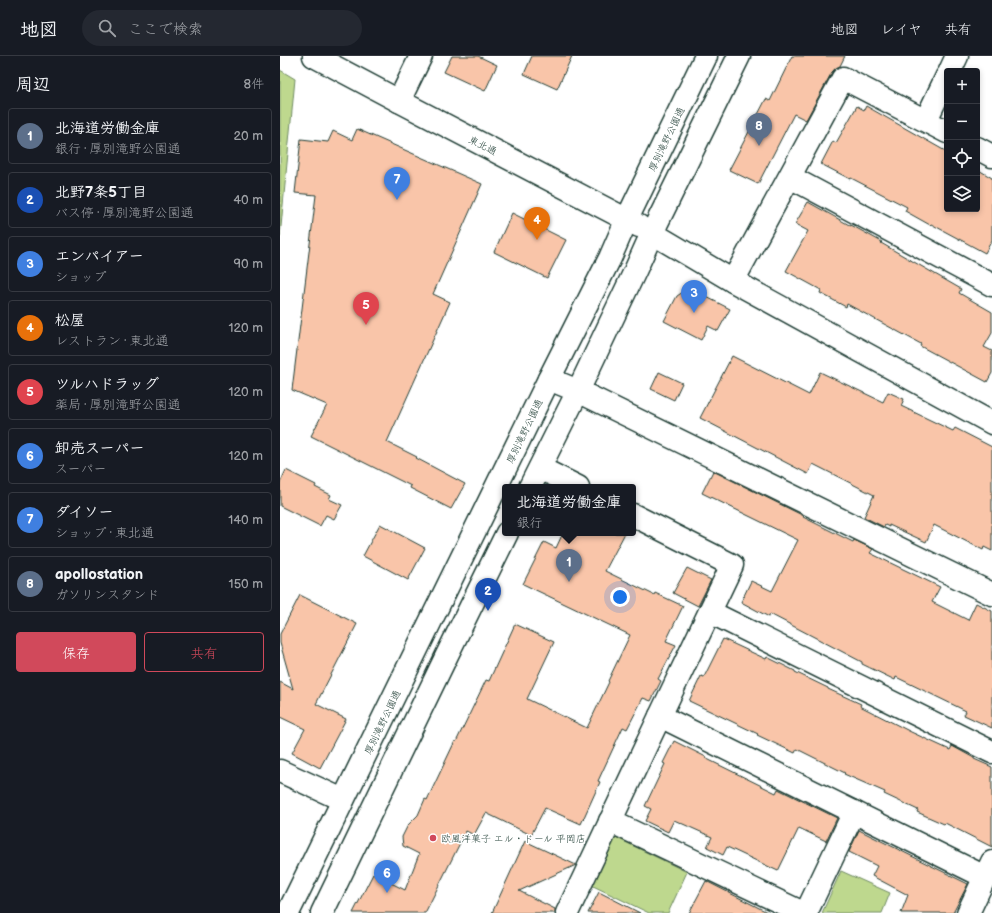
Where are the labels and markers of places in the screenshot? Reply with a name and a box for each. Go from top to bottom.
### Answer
pin: 8 [746,113,772,146]
pin: 7 [384,167,410,200]
pin: 4 [524,207,550,240]
pin: 3 [681,280,707,313]
pin: 5 [353,292,379,325]
pin: 1 [556,549,582,582]
pin: 2 [475,578,501,611]
marker: 欧風洋菓子 エル・ドール 平岡店 [428,833,438,843]
place label: 欧風洋菓子 エル・ドール 平岡店 [441,833,586,845]
pin: 6 [374,860,400,893]

